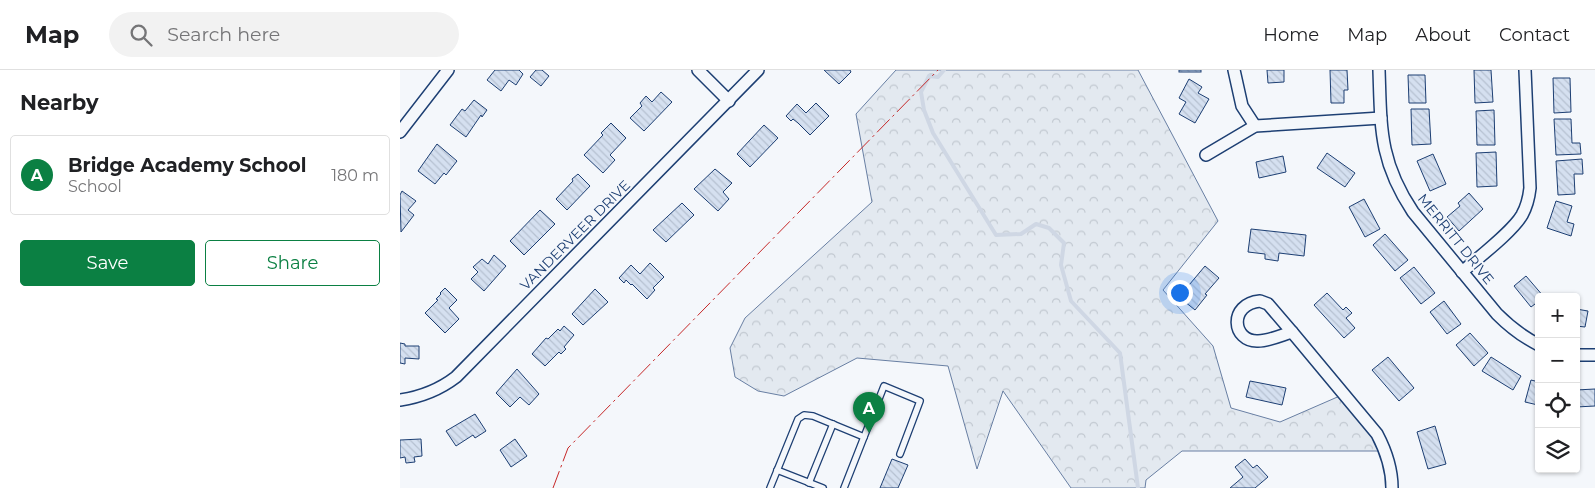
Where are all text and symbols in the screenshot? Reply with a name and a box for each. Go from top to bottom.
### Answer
search box [109,12,459,57]
text: Map [25,20,79,49]
icon: search [127,21,155,49]
text: Search here [167,23,280,46]
text: Home [1263,24,1319,46]
text: Map [1347,24,1387,46]
text: About [1415,24,1471,46]
text: Contact [1499,24,1570,46]
text: Nearby [20,90,99,115]
text: Bridge Academy School [68,154,306,177]
text: A [31,166,43,185]
text: 180 m [331,166,379,185]
street label: VANDERVEER DRIVE [516,176,634,294]
text: School [68,177,122,196]
street label: MERRITT DRIVE [1414,190,1498,288]
button: Save [20,240,195,286]
button: Share [205,240,380,286]
your location [1167,280,1193,306]
map controls [1535,293,1580,473]
button: + [1535,293,1580,338]
button: − [1535,338,1580,383]
button: locate [1535,383,1580,428]
pin: A [853,392,885,433]
button: layers [1535,428,1580,473]

